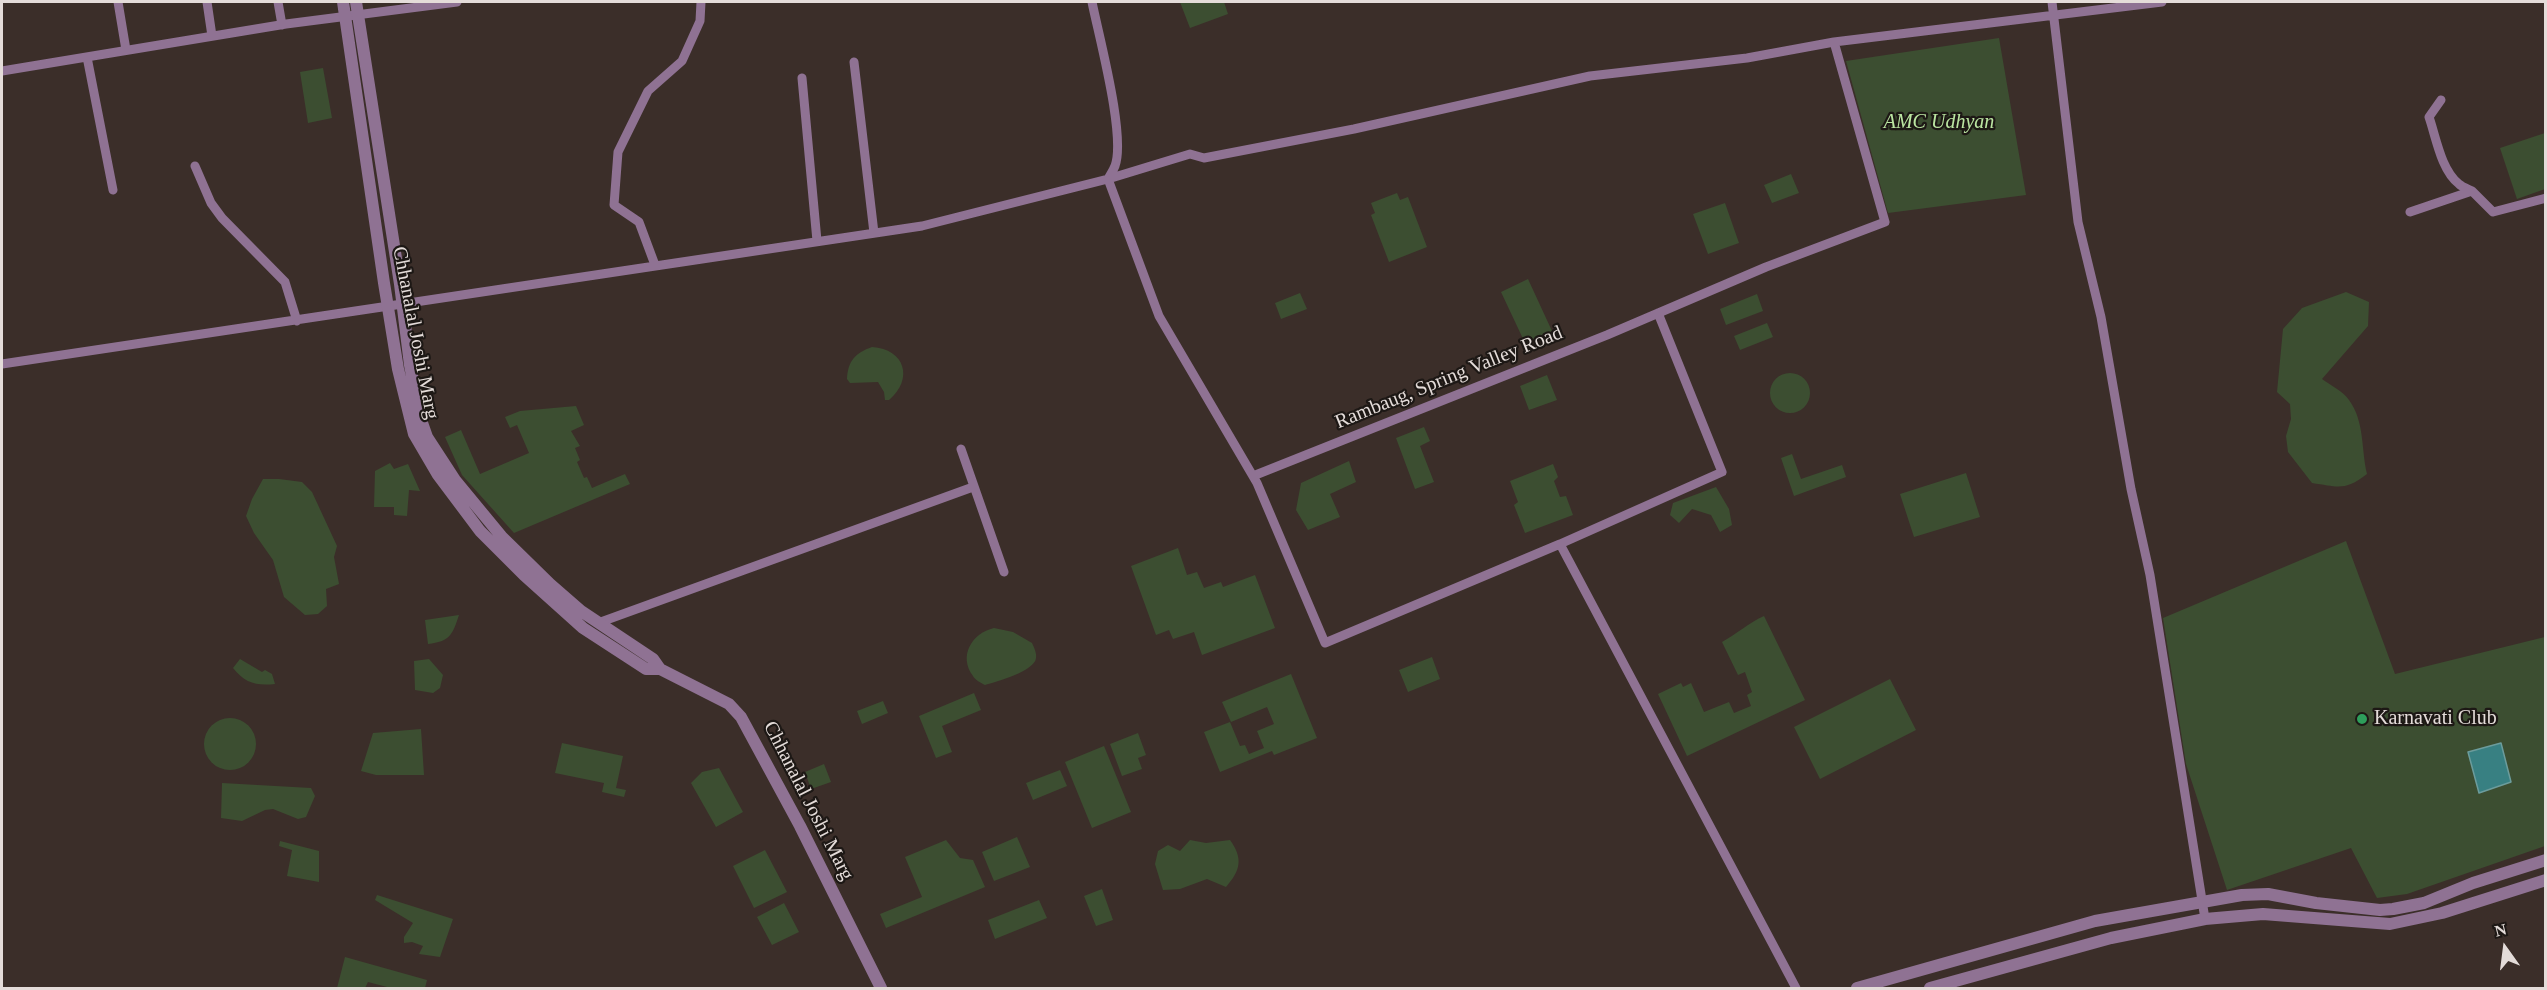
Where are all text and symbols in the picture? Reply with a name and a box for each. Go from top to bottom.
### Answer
park label: AMC Udhyan [1884,111,1994,135]
street label: Chhanalal Joshi Marg [387,245,443,421]
street label: Rambaug, Spring Valley Road [1332,321,1566,435]
place label: Karnavati Club [2374,707,2497,731]
marker: Karnavati Club [2355,712,2369,726]
street label: Chhanalal Joshi Marg [758,718,858,884]
north arrow [2475,918,2535,978]
text: N [2493,920,2508,940]

